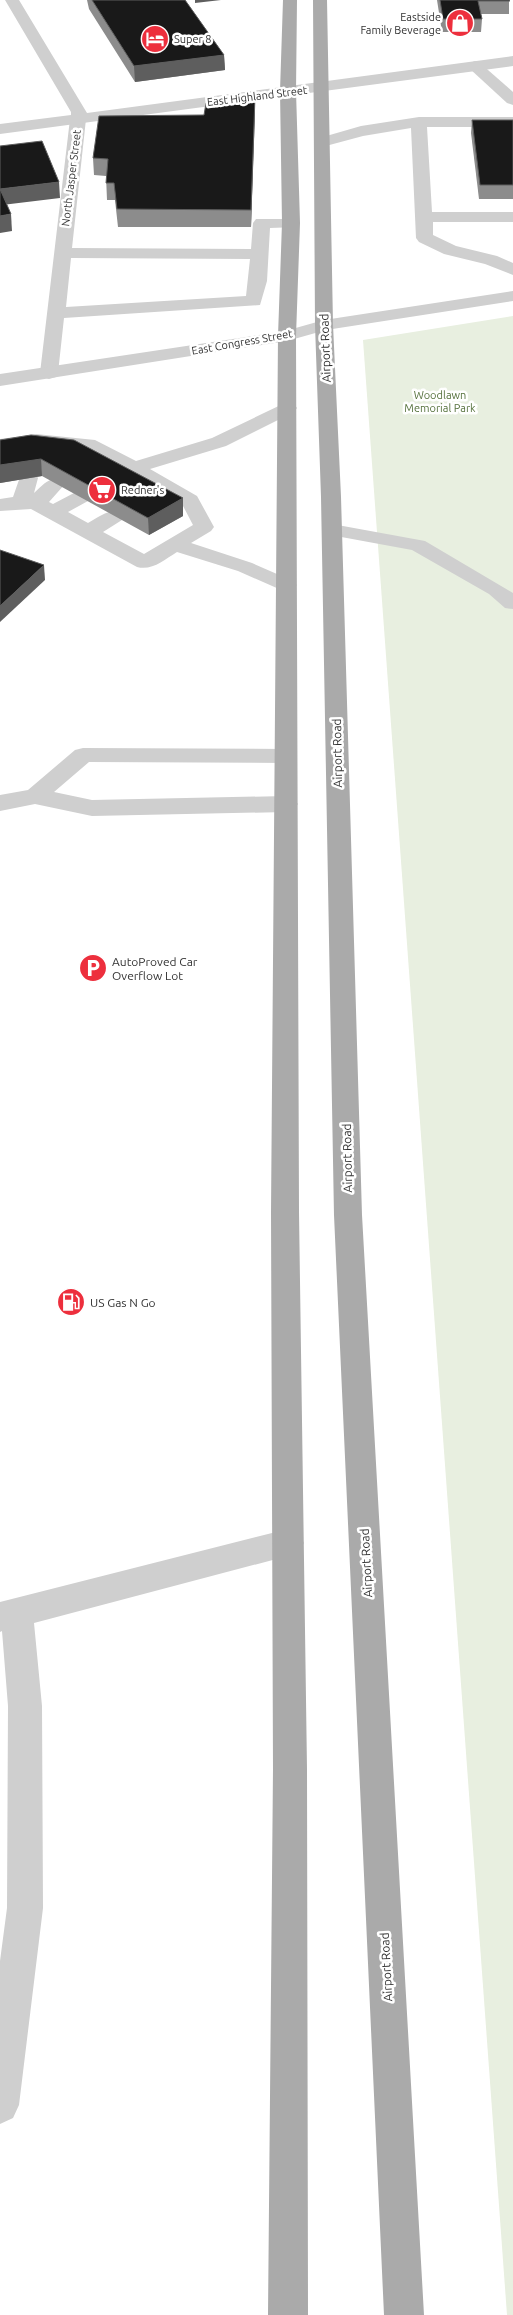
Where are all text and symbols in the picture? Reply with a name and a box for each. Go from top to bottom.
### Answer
shop icon: Eastside Family Beverage [445,8,475,38]
place label: Eastside Family Beverage [360,11,441,36]
hotel icon: Super 8 [140,24,170,54]
place label: Super 8 [174,33,211,45]
street label: East Highland Street [206,84,308,108]
street label: North Jasper Street [59,128,83,227]
street label: Airport Road [317,313,333,383]
street label: East Congress Street [191,327,294,357]
park label: Woodlawn Memorial Park [404,389,476,414]
supermarket icon: Redner's [87,475,117,505]
place label: Redner's [121,484,165,496]
street label: Airport Road [330,718,344,788]
parking icon: AutoProved Car Overflow Lot [78,953,108,983]
place label: AutoProved Car Overflow Lot [112,955,198,982]
street label: Airport Road [340,1123,354,1193]
fuel station icon: US Gas N Go [56,1287,86,1317]
place label: US Gas N Go [90,1296,156,1309]
street label: Airport Road [358,1528,374,1598]
street label: Airport Road [378,1932,394,2002]

